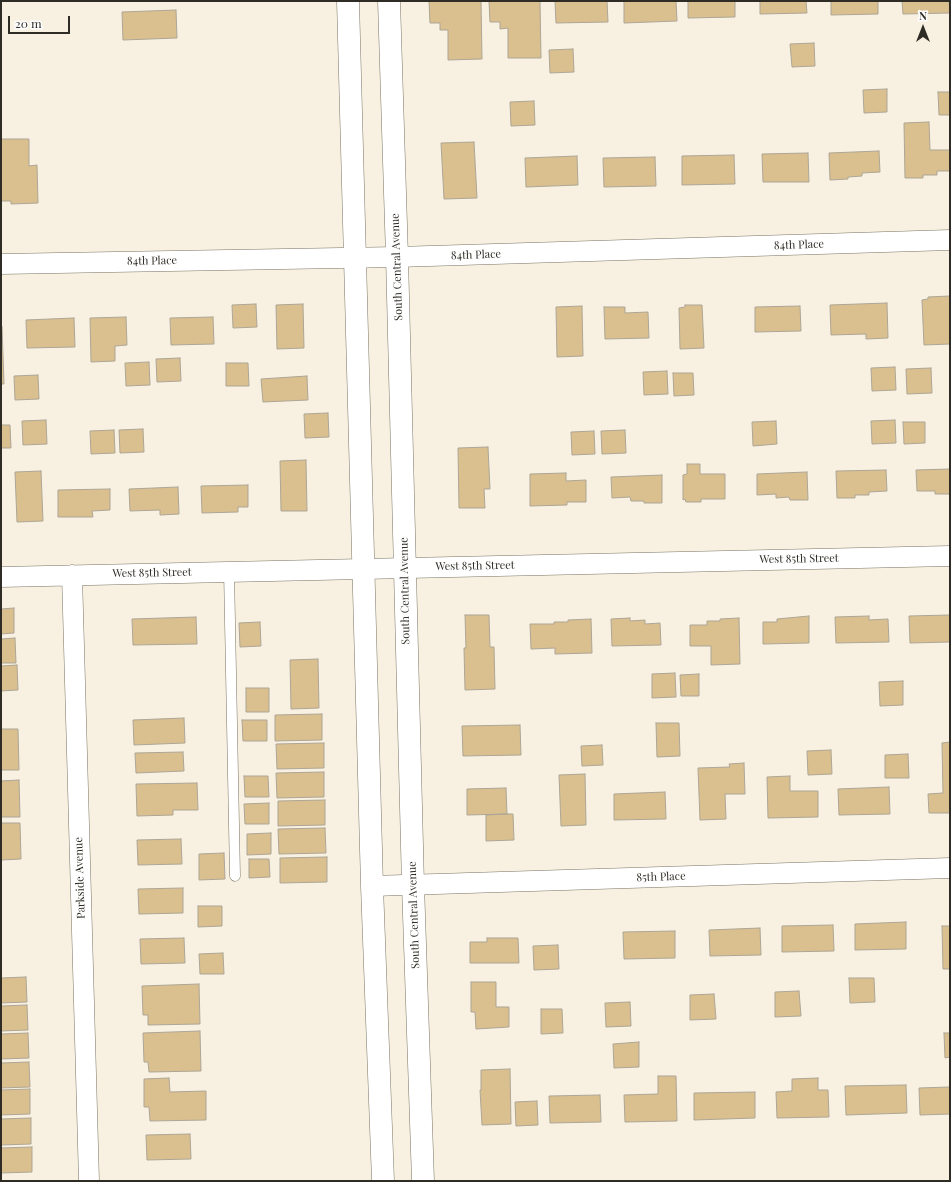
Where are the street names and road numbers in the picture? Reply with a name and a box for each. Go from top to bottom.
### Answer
street label: South Central Avenue [389,213,405,321]
street label: 84th Place [774,238,824,252]
street label: 84th Place [451,248,501,262]
street label: 84th Place [127,254,177,268]
street label: South Central Avenue [397,537,413,645]
street label: West 85th Street [759,552,839,566]
street label: West 85th Street [435,559,515,573]
street label: West 85th Street [112,566,192,580]
street label: Parkside Avenue [72,837,88,919]
street label: South Central Avenue [406,861,422,969]
street label: 85th Place [636,870,686,884]

